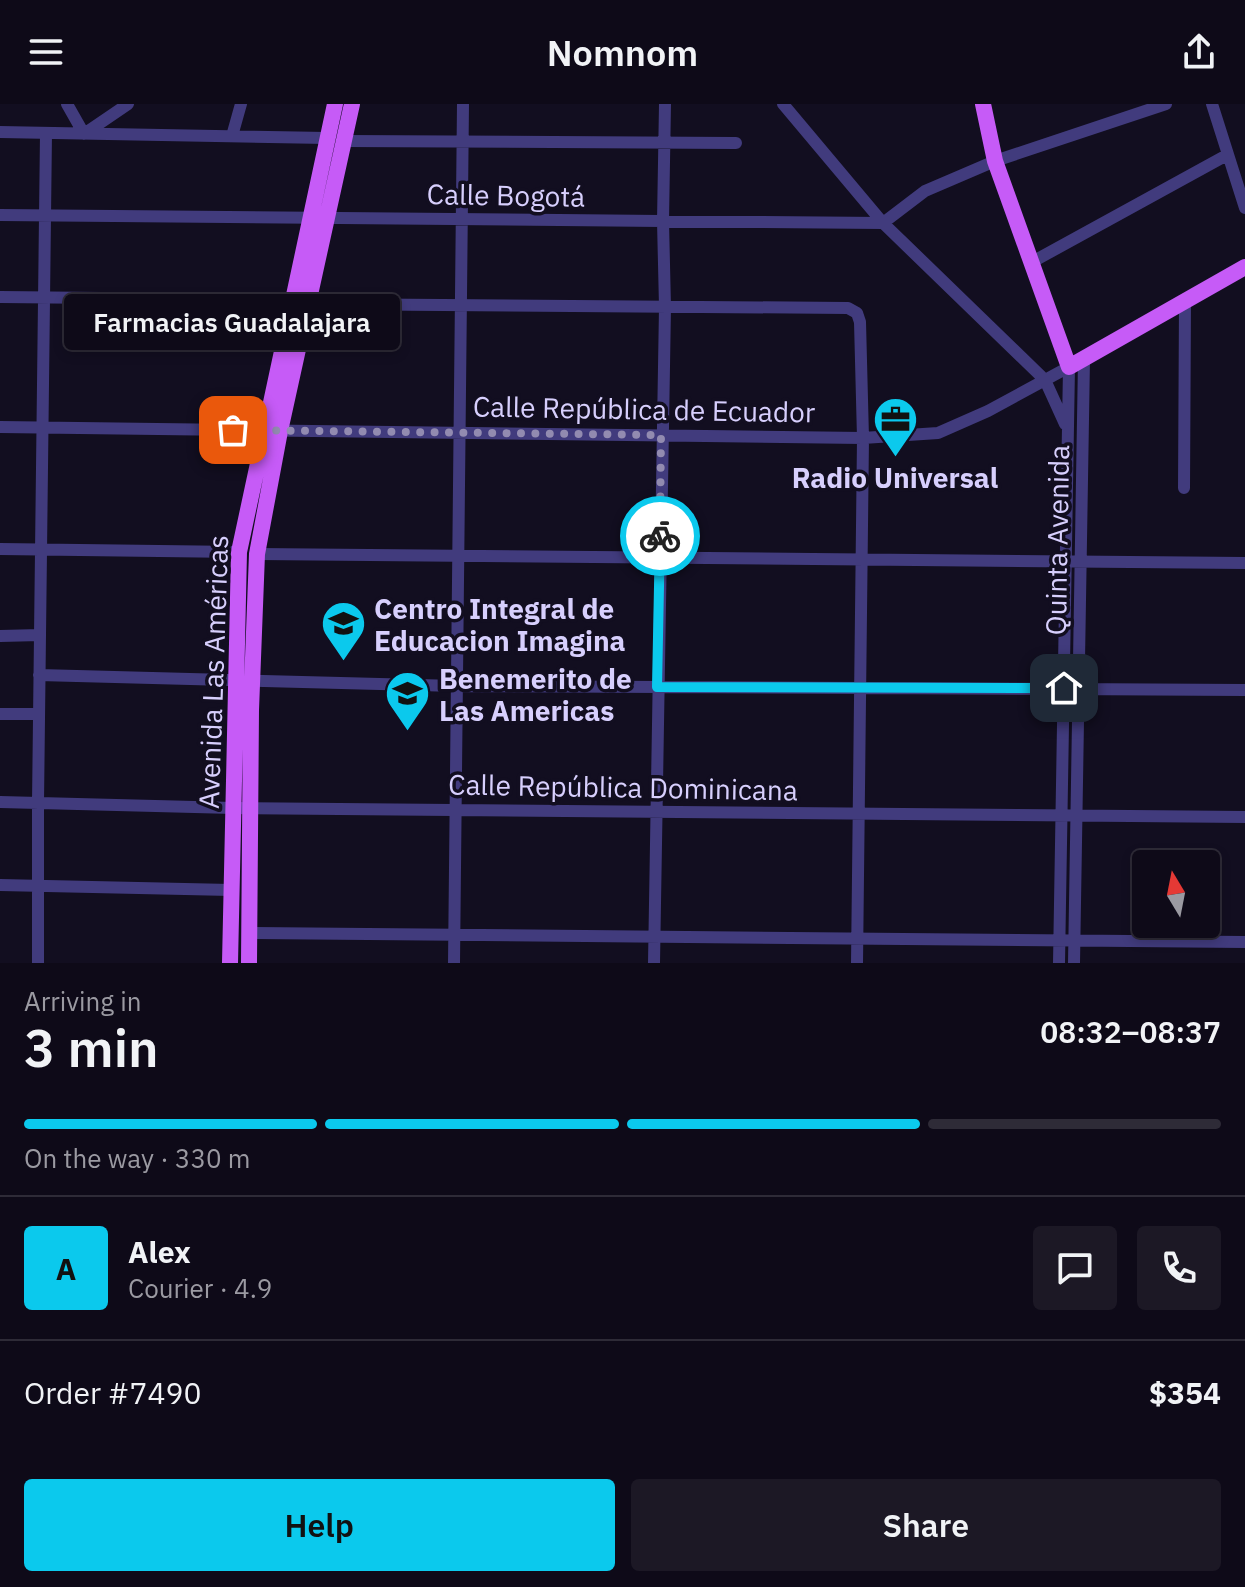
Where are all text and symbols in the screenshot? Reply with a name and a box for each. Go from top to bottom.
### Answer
text: Nomnom [547,29,698,76]
icon: menu [24,30,68,74]
icon: share [1177,30,1221,74]
street label: Calle Bogotá [426,175,586,215]
callout: Farmacias Guadalajara [65,294,401,350]
text: Farmacias Guadalajara [93,305,371,339]
street label: Calle República de Ecuador [473,388,815,430]
pin [199,396,267,464]
office icon: Radio Universal [871,396,919,459]
icon: bag [211,408,255,452]
street label: Quinta Avenida [1037,444,1077,636]
place label: Radio Universal [792,459,998,496]
courier [620,496,700,576]
icon: bike [638,514,682,558]
street label: Avenida Las Américas [190,534,236,810]
place label: Centro Integral de Educacion Imagina [374,590,626,659]
school or university icon: Centro Integral de Educacion Imagina [319,600,367,663]
pin [1030,654,1098,722]
place label: Benemerito de Las Americas [439,660,632,729]
icon: home [1042,666,1086,710]
school or university icon: Benemerito de Las Americas [384,670,432,733]
street label: Calle República Dominicana [448,765,798,809]
north arrow [1132,850,1220,938]
map controls [1132,850,1220,938]
text: Arriving in [24,984,141,1018]
text: 08:32–08:37 [1040,1012,1221,1051]
text: 3 min [24,1014,159,1081]
text: On the way · 330 m [24,1141,250,1175]
button: chat [1033,1226,1117,1310]
button: phone [1137,1226,1221,1310]
text: Alex [128,1232,191,1271]
text: A [56,1249,76,1288]
text: Courier · 4.9 [128,1271,272,1305]
text: Order #7490 [24,1373,201,1412]
text: $354 [1149,1373,1221,1412]
button: Help [24,1479,615,1571]
button: Share [631,1479,1221,1571]

